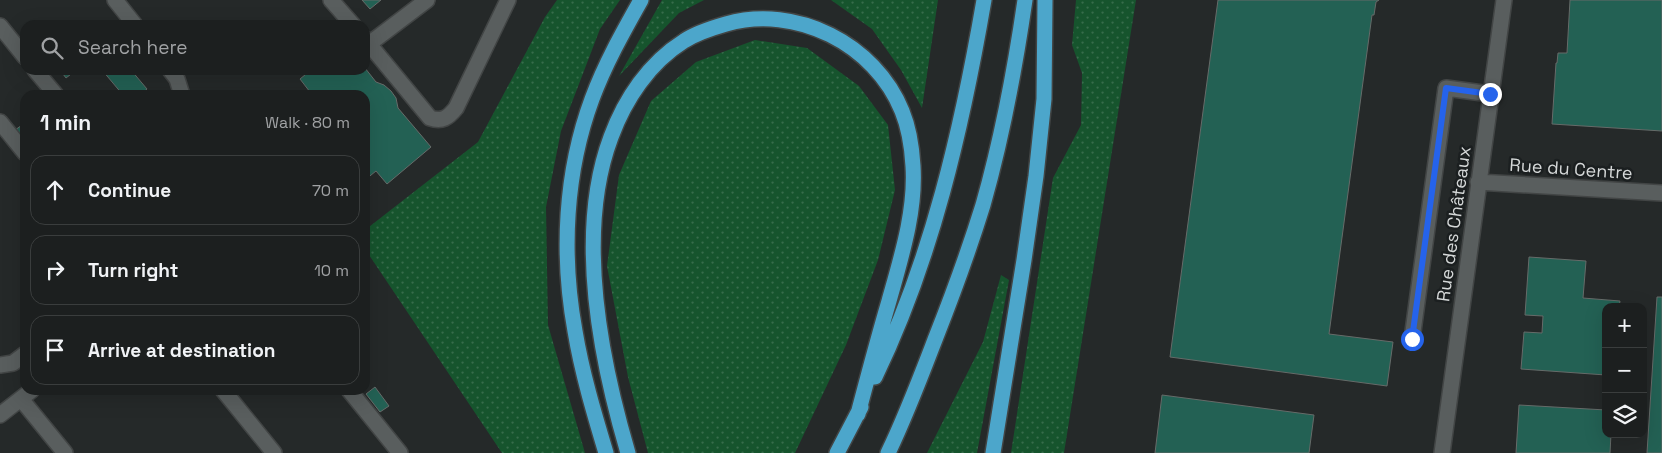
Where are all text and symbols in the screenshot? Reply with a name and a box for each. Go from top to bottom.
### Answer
search box [20,20,370,75]
icon: search [38,34,66,62]
text: Search here [78,35,188,60]
route end [1479,83,1502,106]
text: 1 min [40,109,91,136]
text: Walk · 80 m [265,112,350,133]
street label: Rue des Châteaux [1431,145,1476,303]
street label: Rue du Centre [1509,153,1633,184]
icon: ahead [41,176,69,204]
text: Continue [88,178,171,203]
text: 70 m [312,180,349,201]
icon: right [41,256,69,284]
text: Turn right [88,258,178,283]
text: 10 m [314,260,349,281]
map controls [1602,303,1647,438]
button: + [1602,303,1647,348]
route start [1401,328,1424,351]
icon: arrive [41,336,69,364]
text: Arrive at destination [88,338,276,363]
button: − [1602,348,1647,393]
button: layers [1602,393,1647,438]

